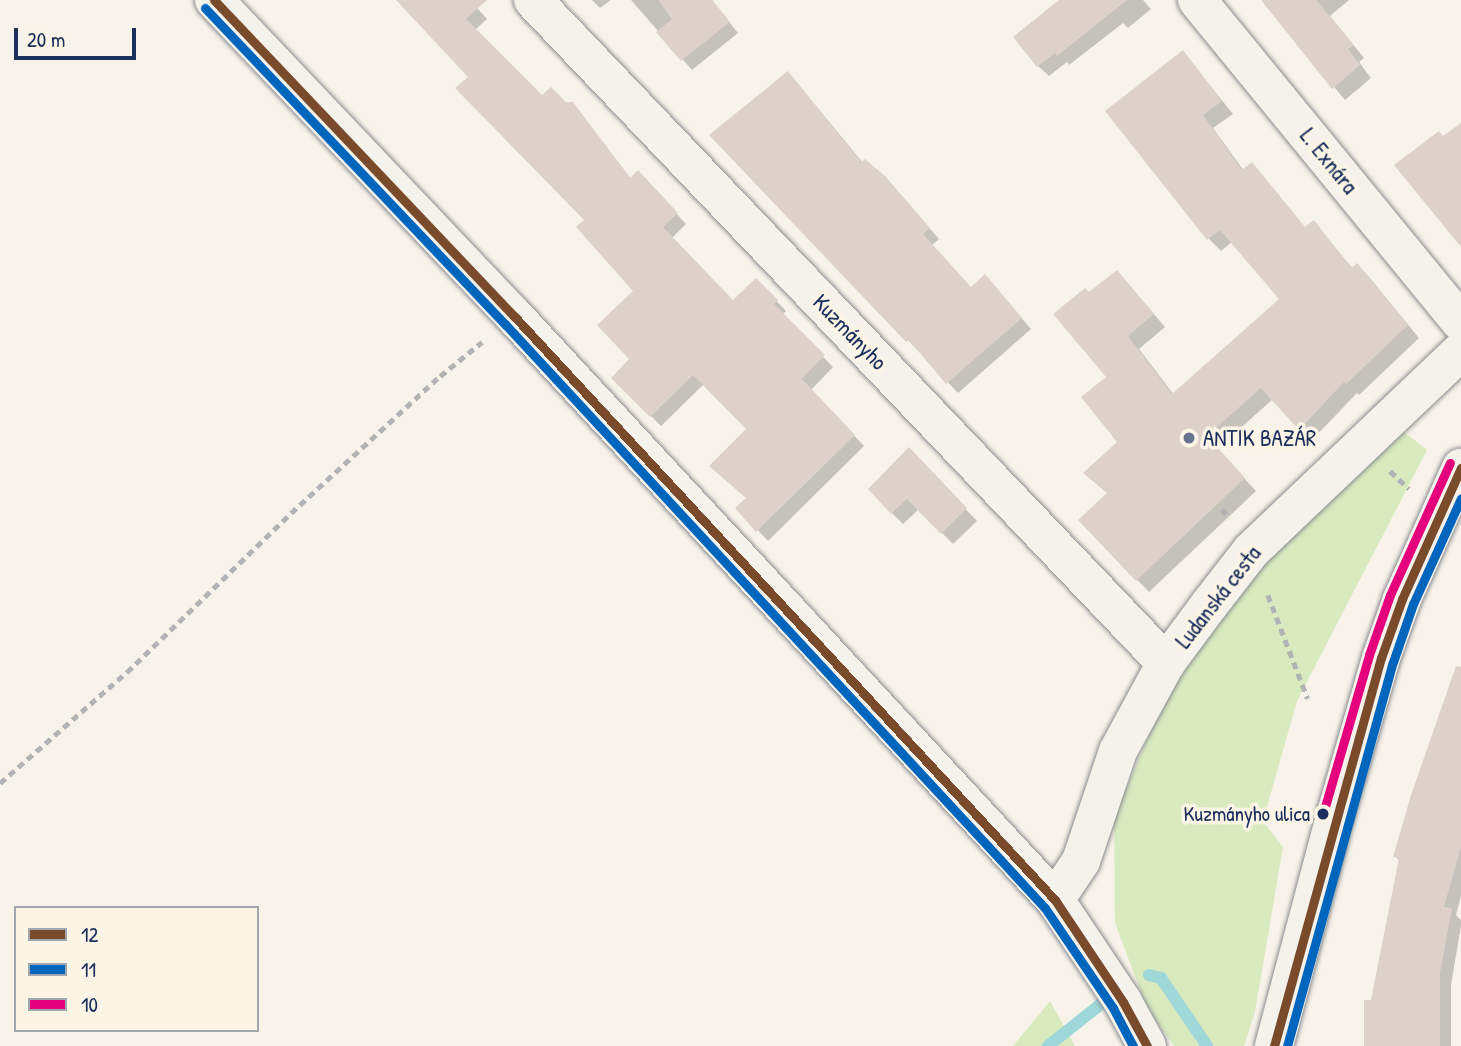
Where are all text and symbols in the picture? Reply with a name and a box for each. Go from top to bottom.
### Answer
scale bar [18,14,140,58]
text: 20 m [27,25,65,54]
street label: L. Exnára [1294,123,1364,199]
street label: Kuzmányho [807,288,893,376]
place label: ANTIK BAZÁR [1203,424,1316,452]
marker: ANTIK BAZÁR [1181,430,1197,446]
street label: Ludanská cesta [1169,540,1267,654]
place label: Kuzmányho ulica [1184,801,1310,827]
marker: Kuzmányho ulica [1316,807,1330,821]
legend [14,906,259,1032]
text: 12 [81,920,98,949]
text: 11 [81,955,96,984]
text: 10 [81,990,98,1019]

